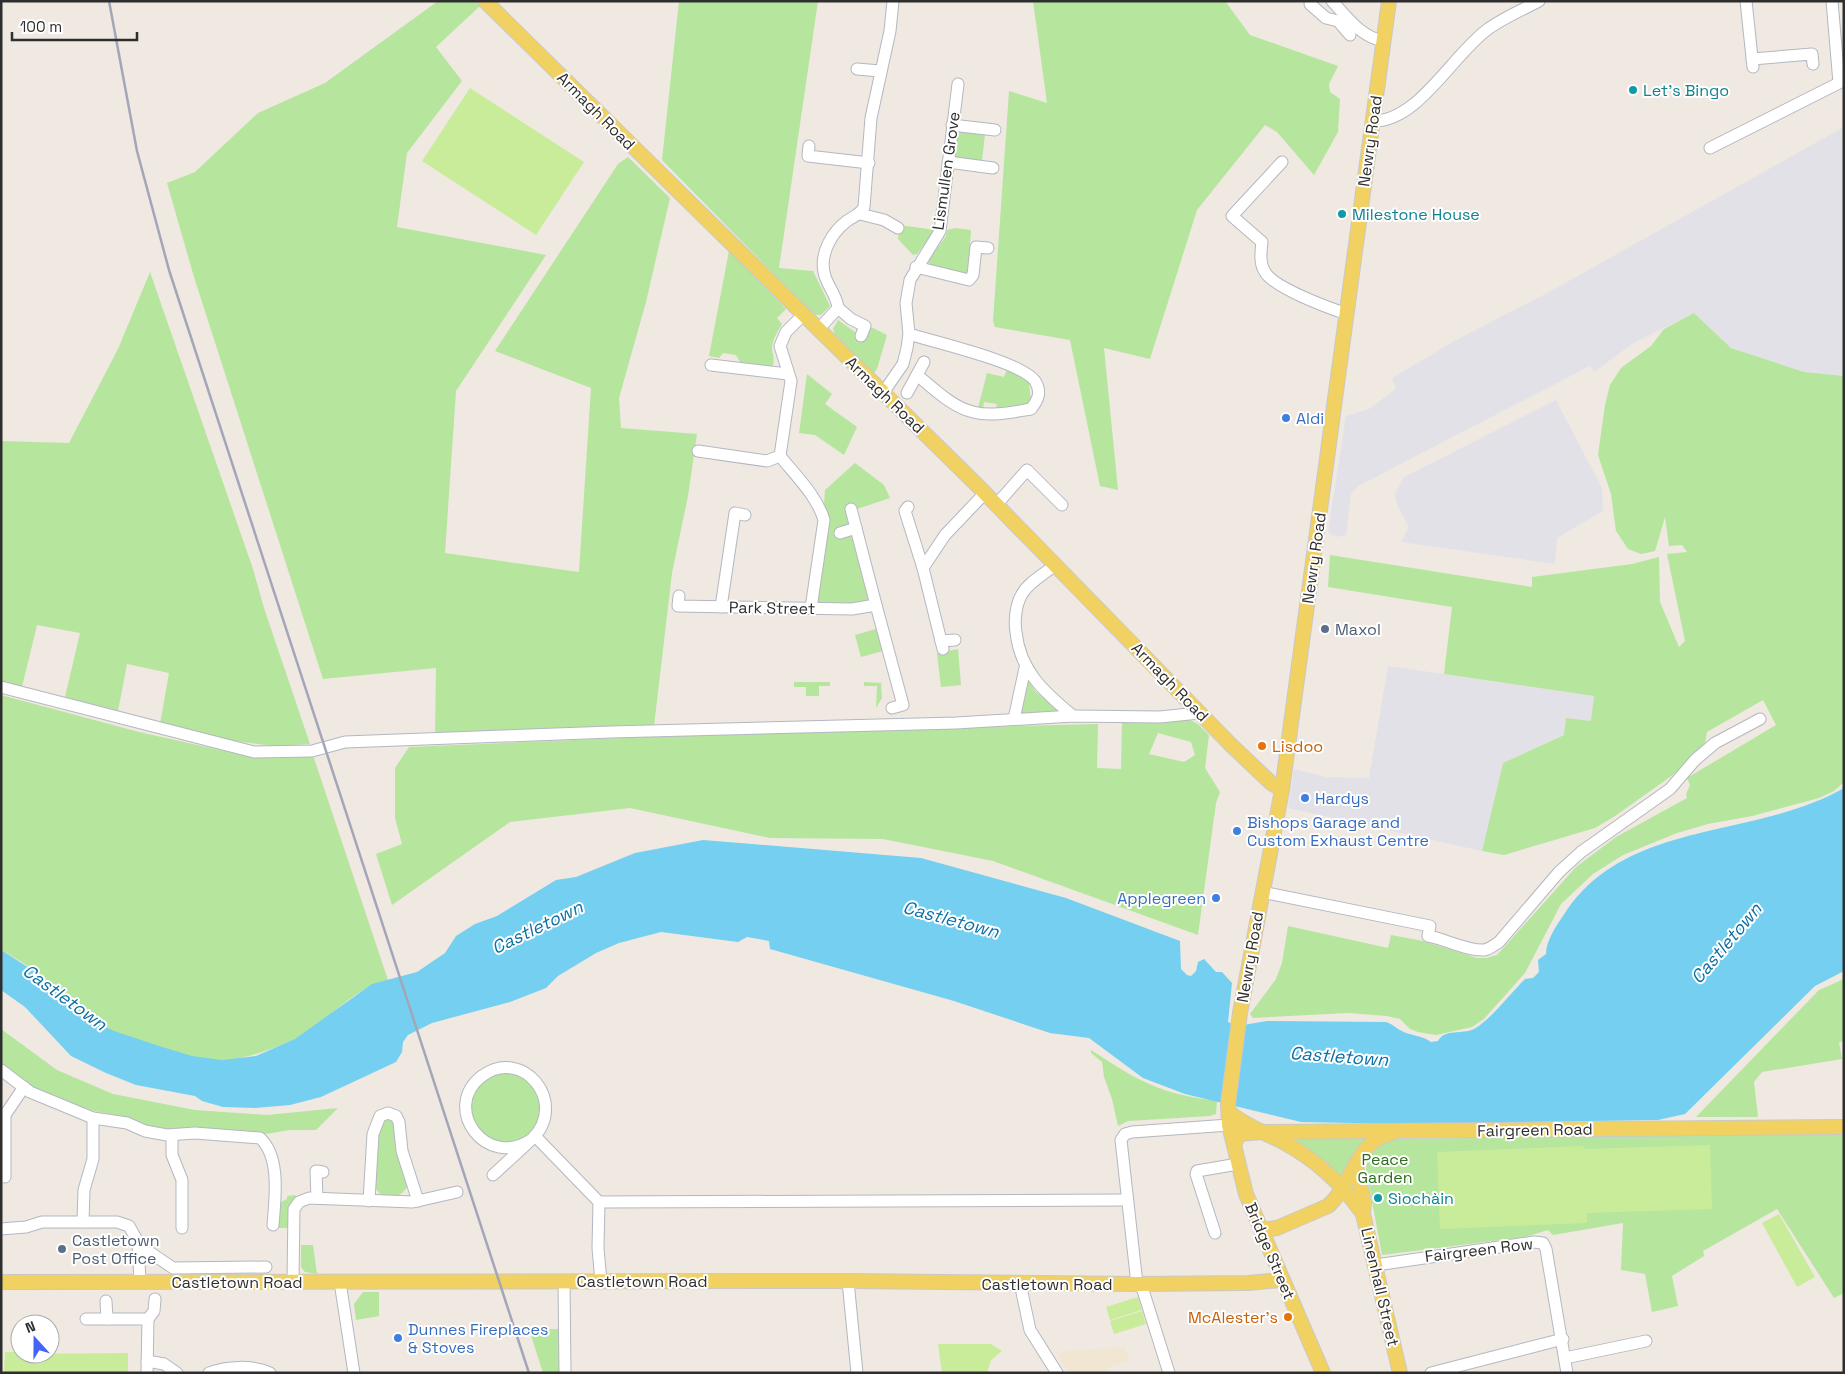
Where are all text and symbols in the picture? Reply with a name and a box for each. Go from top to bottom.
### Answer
scale bar [12,10,138,42]
text: 100 m [20,17,62,36]
street label: Armagh Road [552,67,640,155]
place label: Let's Bingo [1643,80,1729,101]
marker: Let's Bingo [1627,84,1639,96]
street label: Newry Road [1353,94,1387,188]
street label: Lismullen Grove [927,110,965,232]
place label: Milestone House [1352,204,1480,225]
marker: Milestone House [1336,208,1348,220]
street label: Armagh Road [841,352,929,438]
place label: Aldi [1296,408,1324,429]
marker: Aldi [1280,412,1292,424]
street label: Newry Road [1297,511,1331,605]
street label: Park Street [729,597,815,619]
place label: Maxol [1335,619,1381,640]
marker: Maxol [1319,623,1331,635]
street label: Armagh Road [1127,638,1213,726]
place label: Lisdoo [1272,736,1323,757]
marker: Lisdoo [1256,740,1268,752]
place label: Hardys [1315,788,1369,809]
marker: Hardys [1299,792,1311,804]
place label: Bishops Garage and Custom Exhaust Centre [1247,812,1429,851]
marker: Bishops Garage and Custom Exhaust Centre [1231,825,1243,837]
place label: Applegreen [1117,888,1206,909]
marker: Applegreen [1210,892,1222,904]
water label: Castletown [488,895,587,959]
water label: Castletown [900,895,1002,943]
water label: Castletown [1686,897,1767,988]
street label: Newry Road [1232,910,1268,1004]
water label: Castletown [18,959,112,1036]
water label: Castletown [1289,1041,1390,1071]
street label: Fairgreen Road [1477,1118,1593,1142]
park label: Peace Garden [1357,1149,1413,1188]
place label: Sìochàin [1388,1188,1454,1209]
marker: Sìochàin [1372,1192,1384,1204]
street label: Bridge Street [1240,1199,1300,1303]
street label: Linenhall Street [1356,1225,1404,1349]
place label: Castletown Post Office [72,1230,160,1269]
street label: Fairgreen Row [1424,1233,1534,1267]
marker: Castletown Post Office [56,1243,68,1255]
street label: Castletown Road [577,1271,707,1292]
street label: Castletown Road [172,1272,302,1293]
street label: Castletown Road [982,1274,1112,1295]
place label: McAlester’s [1188,1307,1278,1328]
marker: McAlester’s [1282,1311,1294,1323]
north arrow [10,1314,60,1364]
text: N [23,1317,38,1337]
place label: Dunnes Fireplaces & Stoves [408,1319,549,1358]
marker: Dunnes Fireplaces & Stoves [392,1332,404,1344]

